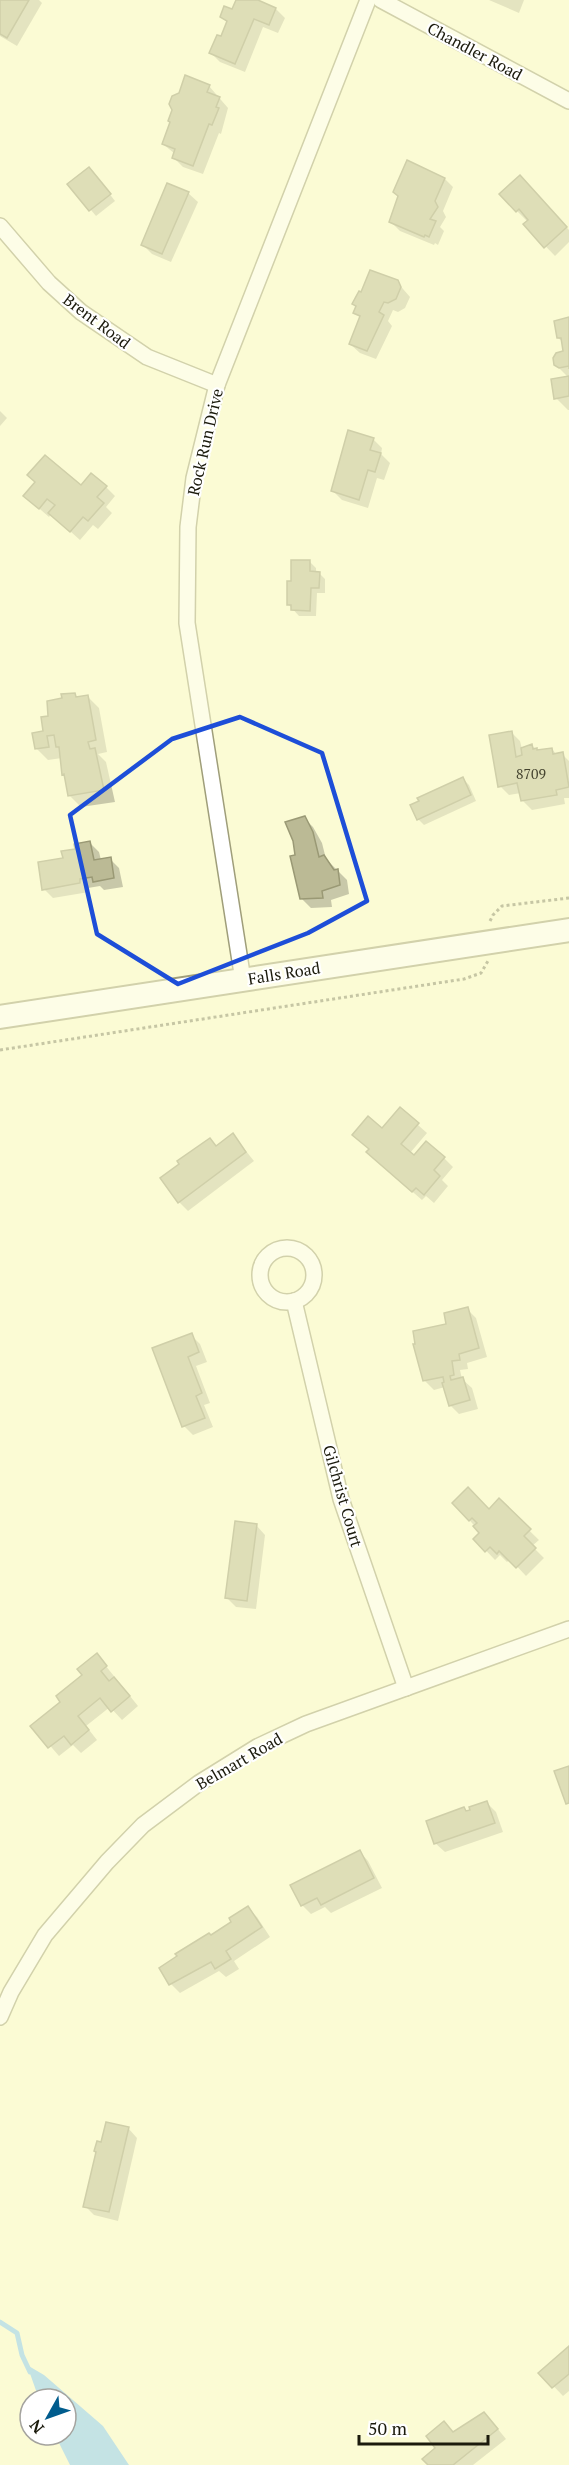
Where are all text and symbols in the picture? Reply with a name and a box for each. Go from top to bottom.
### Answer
street label: Chandler Road [424,17,527,85]
street label: Brent Road [59,288,135,354]
street label: Rock Run Drive [182,386,228,498]
house number: 8709 [516,764,546,783]
street label: Falls Road [246,956,322,990]
street label: Gilchrist Court [318,1442,368,1550]
street label: Belmart Road [192,1727,286,1795]
north arrow [18,2387,78,2447]
scale bar [359,2408,488,2446]
text: N [24,2415,49,2438]
text: 50 m [368,2416,408,2440]

